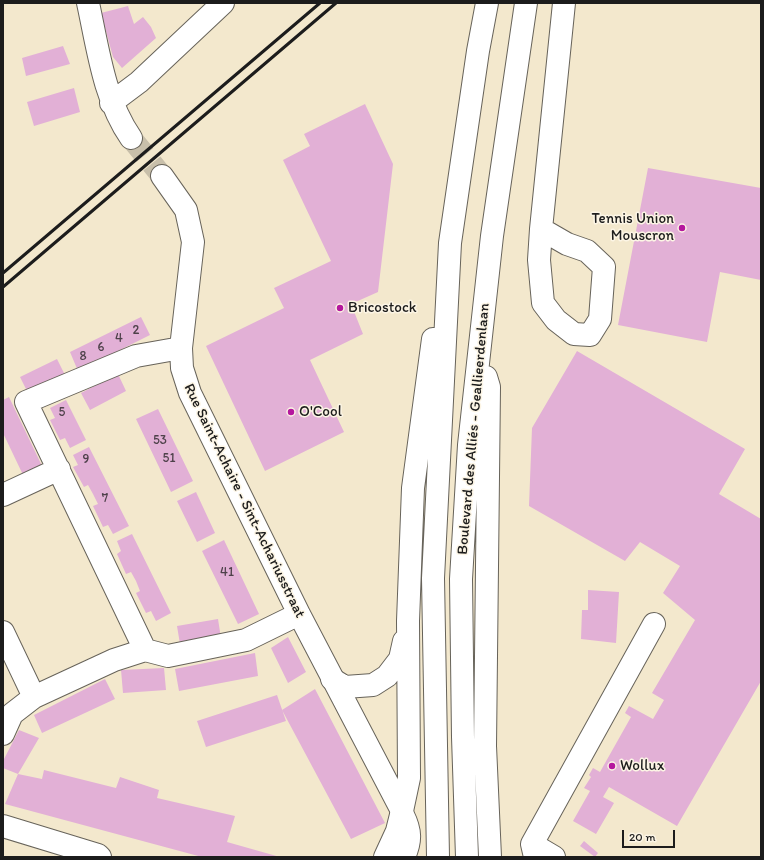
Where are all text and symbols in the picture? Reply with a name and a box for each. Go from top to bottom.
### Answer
place label: Tennis Union Mouscron [592,210,674,245]
marker: Tennis Union Mouscron [677,223,687,233]
place label: Bricostock [348,299,417,317]
marker: Bricostock [335,303,345,313]
street label: Boulevard des Alliés - Geallieerdenlaan [454,303,494,555]
house number: 2 [133,323,139,339]
house number: 4 [115,331,123,347]
house number: 6 [98,340,104,356]
house number: 8 [79,349,87,365]
street label: Rue Saint-Achaire - Sint-Achariusstraat [179,381,309,621]
place label: O'Cool [299,403,342,421]
house number: 5 [59,405,65,421]
marker: O'Cool [286,407,296,417]
house number: 53 [153,433,167,449]
house number: 51 [163,451,175,467]
house number: 9 [83,452,89,468]
house number: 7 [102,491,108,507]
house number: 41 [220,565,234,581]
place label: Wollux [620,757,664,775]
marker: Wollux [607,761,617,771]
scale bar [624,822,677,848]
text: 20 m [629,830,656,844]

